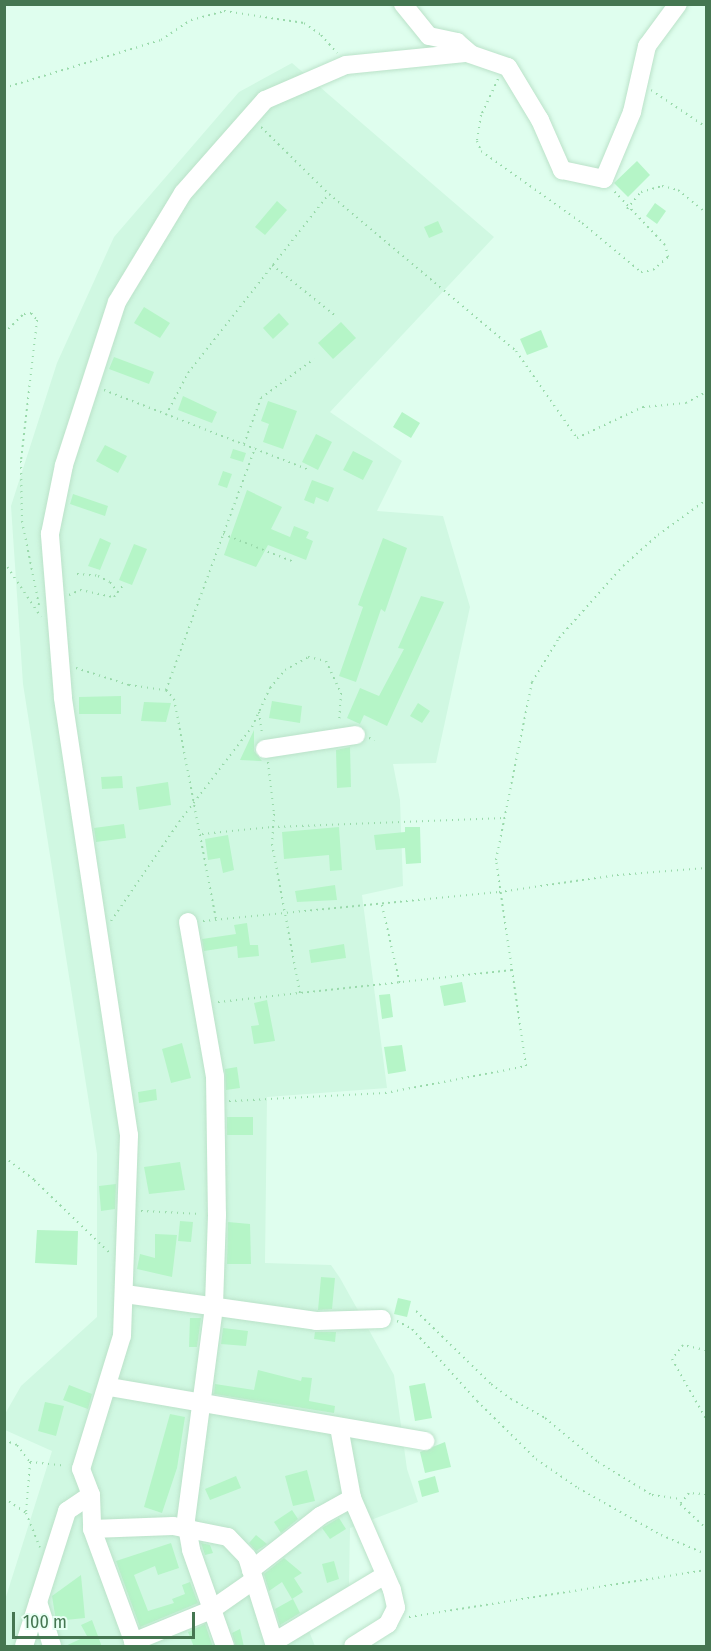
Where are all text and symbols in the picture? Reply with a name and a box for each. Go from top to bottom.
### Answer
scale bar [15,1600,198,1638]
text: 100 m [23,1611,67,1633]

